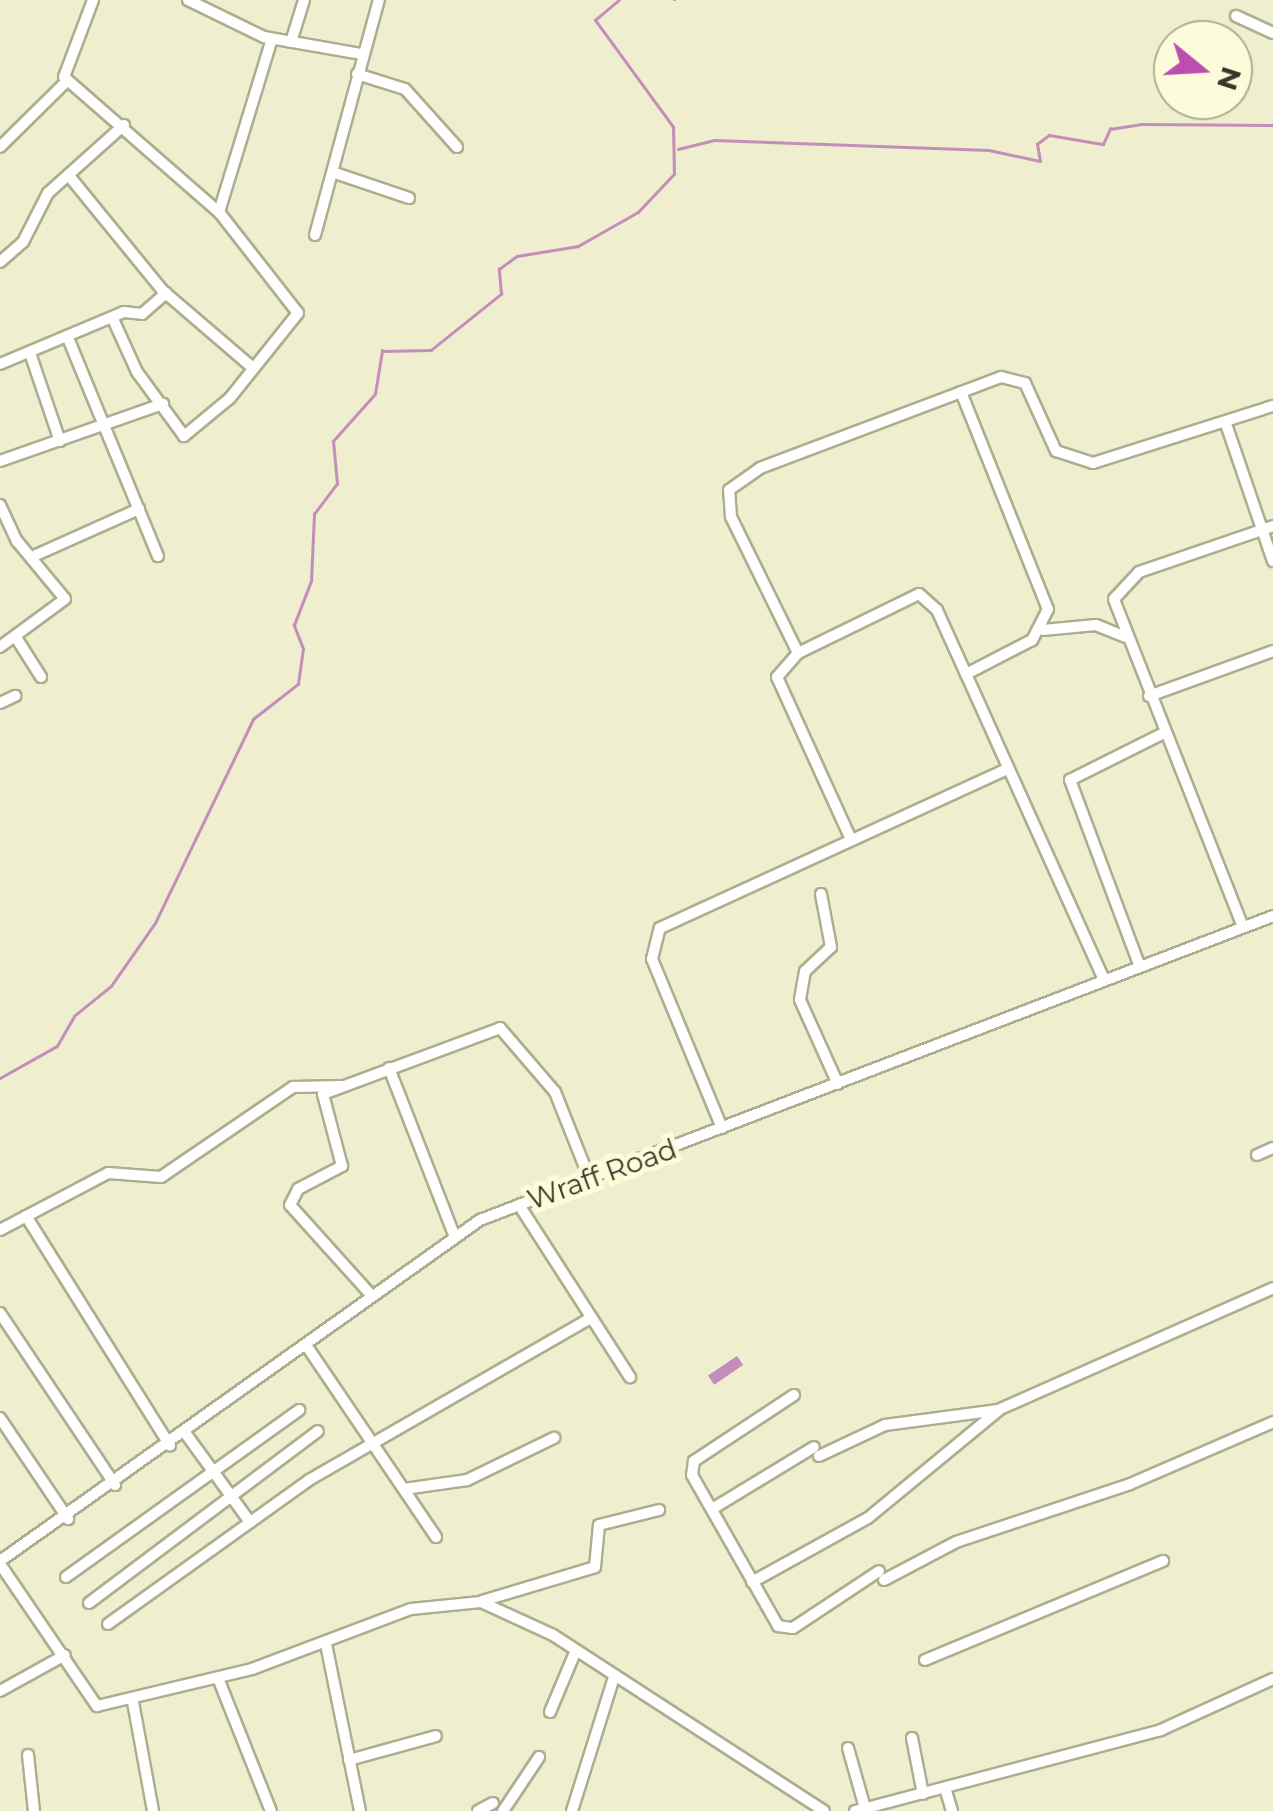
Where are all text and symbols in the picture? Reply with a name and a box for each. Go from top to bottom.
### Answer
north arrow [1153,20,1253,120]
text: N [1210,63,1249,95]
street label: Wraff Road [523,1131,681,1217]

